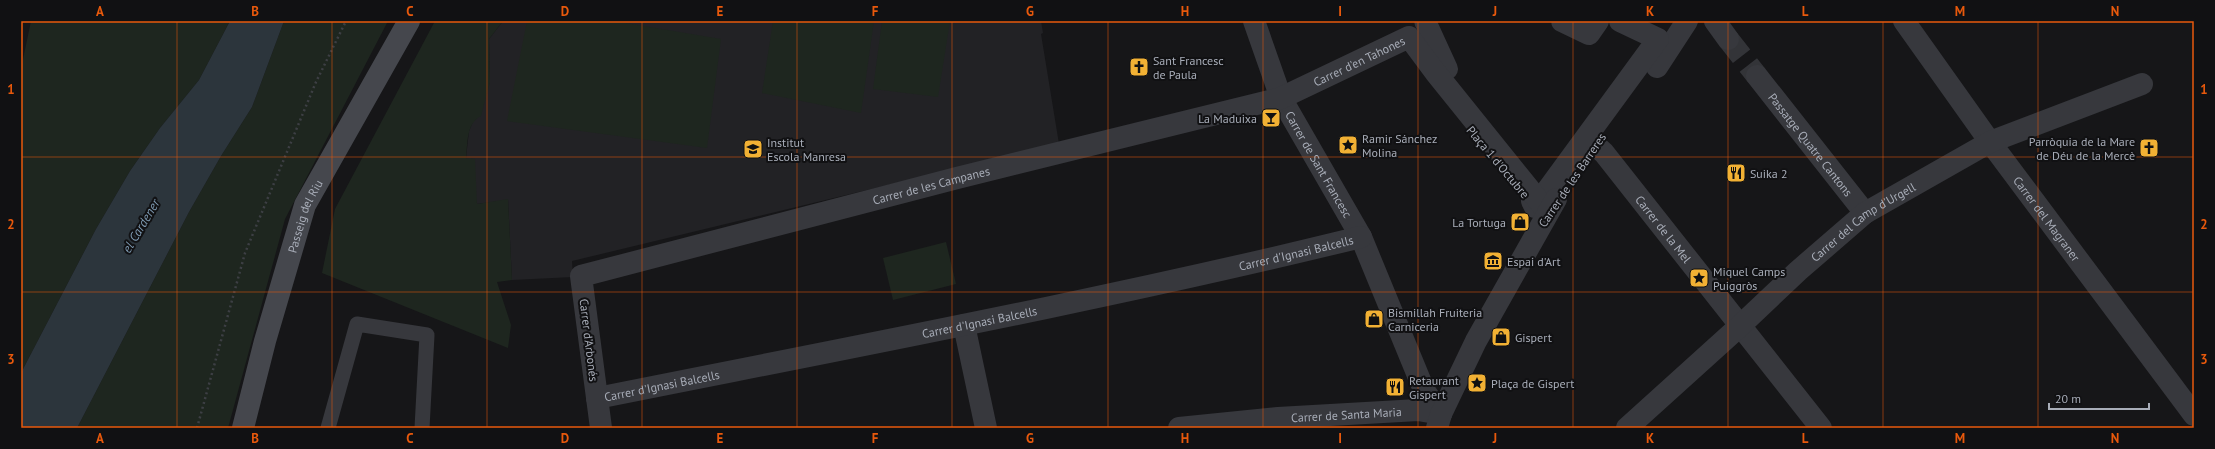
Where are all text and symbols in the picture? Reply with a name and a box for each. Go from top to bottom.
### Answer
text: A [96,3,104,20]
text: B [251,3,259,20]
text: C [406,3,414,20]
text: D [561,3,569,20]
text: E [717,3,724,20]
text: F [872,3,879,20]
text: G [1026,3,1034,20]
text: H [1181,3,1189,20]
text: I [1338,3,1342,20]
text: J [1492,3,1497,20]
text: K [1646,3,1654,20]
text: L [1802,3,1809,20]
text: M [1955,3,1965,20]
text: N [2111,3,2119,20]
street label: Carrer d'en Tahones [1311,33,1407,89]
place label: Sant Francesc de Paula [1153,53,1224,82]
church icon: Sant Francesc de Paula [1128,56,1150,78]
text: 1 [7,81,15,98]
text: 1 [2200,81,2208,98]
street label: Passatge Quatre Cantons [1766,90,1856,199]
bar icon: La Maduixa [1260,107,1282,129]
street label: Carrer de Sant Francesc [1282,108,1356,221]
place label: La Maduixa [1198,111,1257,126]
street label: Plaça 1 d'Octubre [1463,123,1533,201]
street label: Carrer de les Barreres [1535,130,1609,230]
place label: Ramir Sánchez Molina [1362,131,1437,160]
place icon: Ramir Sánchez Molina [1337,134,1359,156]
place label: Parròquia de la Mare de Déu de la Mercè [2029,134,2135,163]
place label: Institut Escola Manresa [767,135,846,164]
church icon: Parròquia de la Mare de Déu de la Mercè [2138,137,2160,159]
school or university icon: Institut Escola Manresa [742,138,764,160]
restaurant icon: Suika 2 [1725,162,1747,184]
street label: Carrer de les Campanes [871,163,991,207]
place label: Suika 2 [1750,166,1788,181]
street label: Carrer del Magraner [2011,173,2084,264]
street label: Passeig del Riu [284,177,325,254]
street label: Carrer del Camp d'Urgell [1807,178,1918,264]
street label: Carrer de la Mel [1633,192,1695,266]
water label: el Cardener [118,195,164,256]
shop icon: La Tortuga [1509,211,1531,233]
place label: La Tortuga [1452,215,1506,230]
text: 2 [7,216,15,233]
text: 2 [2200,216,2208,233]
street label: Carrer d'Ignasi Balcells [1237,232,1355,273]
museum icon: Espai d'Art [1482,250,1504,272]
place label: Espai d'Art [1507,254,1560,269]
place label: Miquel Camps Puiggròs [1713,264,1785,293]
place icon: Miquel Camps Puiggròs [1688,267,1710,289]
street label: Carrer d'Arbonés [576,298,602,382]
street label: Carrer d'Ignasi Balcells [921,302,1038,341]
place label: Bismillah Fruiteria Carniceria [1388,305,1482,334]
shop icon: Bismillah Fruiteria Carniceria [1363,308,1385,330]
shop icon: Gispert [1490,326,1512,348]
place label: Gispert [1515,330,1552,345]
text: 3 [7,351,15,368]
text: 3 [2200,351,2208,368]
street label: Carrer d'Ignasi Balcells [603,366,721,404]
place icon: Plaça de Gispert [1466,372,1488,394]
place label: Retaurant Gispert [1409,373,1459,402]
restaurant icon: Retaurant Gispert [1384,376,1406,398]
place label: Plaça de Gispert [1491,376,1574,391]
scale bar [2049,385,2149,411]
text: 20 m [2055,391,2081,406]
street label: Carrer de Santa Maria [1291,403,1402,425]
text: A [96,430,104,447]
text: B [251,430,259,447]
text: C [406,430,414,447]
text: D [561,430,569,447]
text: E [717,430,724,447]
text: F [872,430,879,447]
text: G [1026,430,1034,447]
text: H [1181,430,1189,447]
text: I [1338,430,1342,447]
text: J [1492,430,1497,447]
text: K [1646,430,1654,447]
text: L [1802,430,1809,447]
text: M [1955,430,1965,447]
text: N [2111,430,2119,447]

